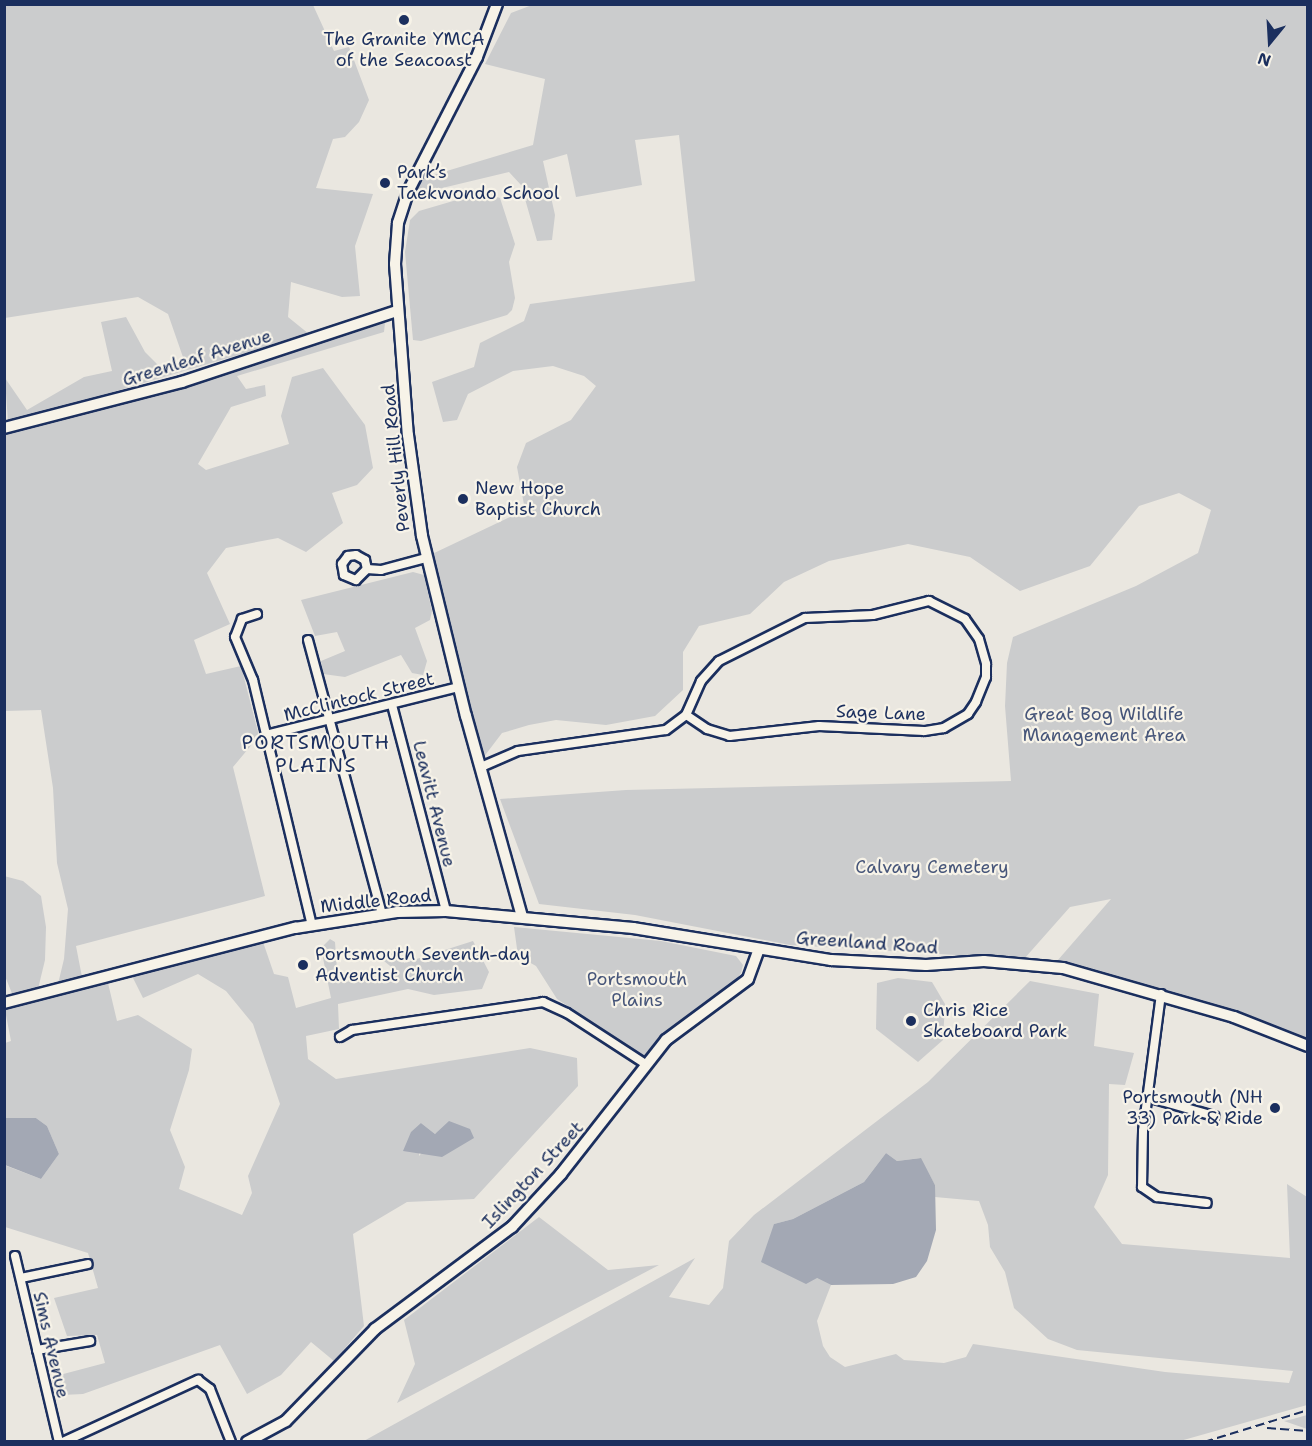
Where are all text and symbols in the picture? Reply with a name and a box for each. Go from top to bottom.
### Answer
north arrow [1240,12,1300,72]
marker: The Granite YMCA of the Seacoast [397,13,411,27]
place label: The Granite YMCA of the Seacoast [323,29,485,72]
text: N [1255,48,1274,72]
place label: Park’s Taekwondo School [397,162,559,204]
marker: Park’s Taekwondo School [378,176,392,190]
street label: Greenleaf Avenue [120,325,274,391]
street label: Peverly Hill Road [378,383,414,533]
place label: New Hope Baptist Church [475,478,601,520]
marker: New Hope Baptist Church [456,492,470,506]
street label: McClintock Street [282,668,436,726]
street label: Sage Lane [836,701,926,725]
park label: Great Bog Wildlife Management Area [1022,704,1186,746]
district label: PORTSMOUTH PLAINS [241,730,391,777]
street label: Leavitt Avenue [408,739,460,869]
park label: Calvary Cemetery [855,856,1009,878]
street label: Middle Road [319,884,433,918]
street label: Greenland Road [795,927,939,959]
place label: Portsmouth Seventh-day Adventist Church [315,944,530,986]
marker: Portsmouth Seventh-day Adventist Church [296,958,310,972]
park label: Portsmouth Plains [587,969,687,1012]
place label: Chris Rice Skateboard Park [923,1000,1067,1042]
marker: Chris Rice Skateboard Park [904,1014,918,1028]
place label: Portsmouth (NH 33) Park & Ride [1122,1087,1263,1130]
marker: Portsmouth (NH 33) Park & Ride [1268,1101,1282,1115]
street label: Islington Street [478,1117,588,1233]
street label: Sims Avenue [28,1290,74,1400]

